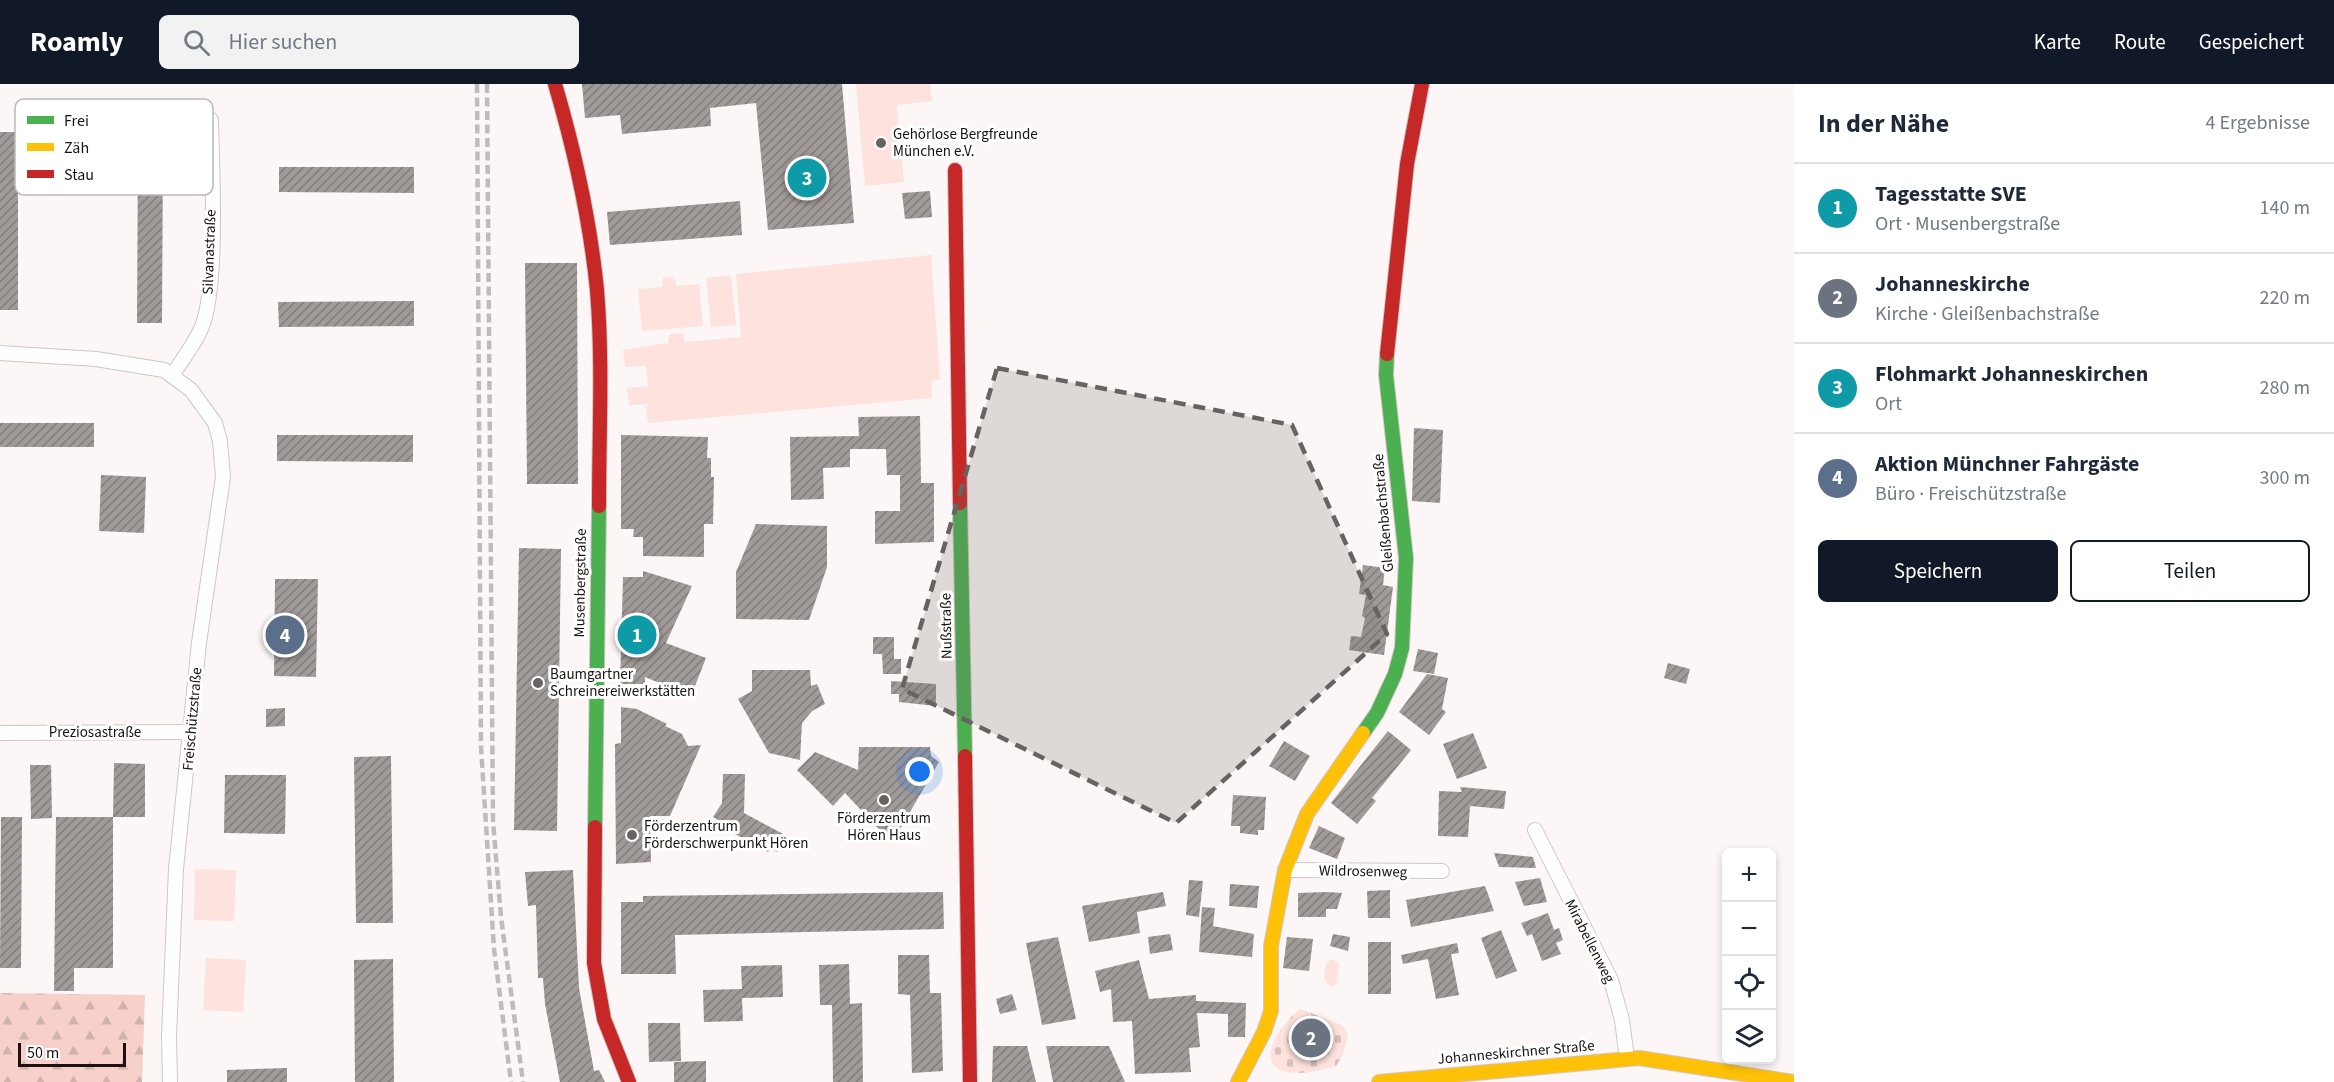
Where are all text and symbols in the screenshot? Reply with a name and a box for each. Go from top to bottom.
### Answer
search box [159,15,579,69]
text: Roamly [30,22,123,62]
icon: search [180,26,213,59]
text: Hier suchen [228,26,337,58]
text: Karte [2034,27,2081,57]
text: Route [2114,27,2166,57]
text: Gespeichert [2199,27,2304,57]
legend [15,99,213,195]
text: In der Nähe [1818,105,1949,142]
text: 4 Ergebnisse [2205,109,2310,137]
text: Frei [64,110,89,132]
place label: Gehörlose Bergfreunde München e.V. [893,124,1038,162]
marker: Gehörlose Bergfreunde München e.V. [874,136,888,150]
text: Zäh [64,137,89,159]
pin: 3 [788,156,826,200]
text: Stau [64,164,94,186]
text: Tagesstatte SVE [1875,178,2027,210]
text: 1 [1832,194,1843,222]
text: 140 m [2260,194,2310,222]
street label: Silvanastraße [198,209,221,295]
text: Ort · Musenbergstraße [1875,210,2060,238]
text: Johanneskirche [1875,268,2030,300]
text: 2 [1832,284,1843,312]
text: 220 m [2260,284,2310,312]
text: Kirche · Gleißenbachstraße [1875,300,2099,328]
text: Flohmarkt Johanneskirchen [1875,358,2148,390]
text: 3 [1832,374,1843,402]
text: 280 m [2260,374,2310,402]
text: Ort [1875,390,1902,418]
text: Aktion Münchner Fahrgäste [1875,448,2139,480]
street label: Gleißenbachstraße [1368,453,1399,573]
text: 4 [1832,464,1843,492]
text: 300 m [2260,464,2310,492]
text: Büro · Freischützstraße [1875,480,2067,508]
street label: Musenbergstraße [569,528,592,638]
button: Speichern [1818,540,2058,602]
button: Teilen [2070,540,2310,602]
street label: Nußstraße [935,593,958,659]
pin: 4 [266,612,304,658]
pin: 1 [618,612,656,658]
place label: Baumgartner Schreinereiwerkstätten [550,664,695,702]
street label: Freischützstraße [178,666,207,772]
marker: Baumgartner Schreinereiwerkstätten [531,676,545,690]
street label: Preziosastraße [49,722,141,743]
your location [905,757,934,786]
marker: Förderzentrum Hören Haus [877,793,891,807]
place label: Förderzentrum Hören Haus [837,808,931,846]
place label: Förderzentrum Förderschwerpunkt Hören [644,816,808,854]
marker: Förderzentrum Förderschwerpunkt Hören [625,828,639,842]
map controls [1722,848,1776,1064]
button: + [1722,848,1776,902]
street label: Wildrosenweg [1319,860,1408,883]
street label: Mirabellenweg [1559,896,1620,987]
button: − [1722,902,1776,956]
button: locate [1722,956,1776,1010]
button: layers [1722,1010,1776,1064]
pin: 2 [1292,1016,1330,1060]
street label: Johanneskirchner Straße [1437,1035,1595,1070]
scale bar [18,1040,126,1068]
text: 50 m [27,1042,59,1064]

